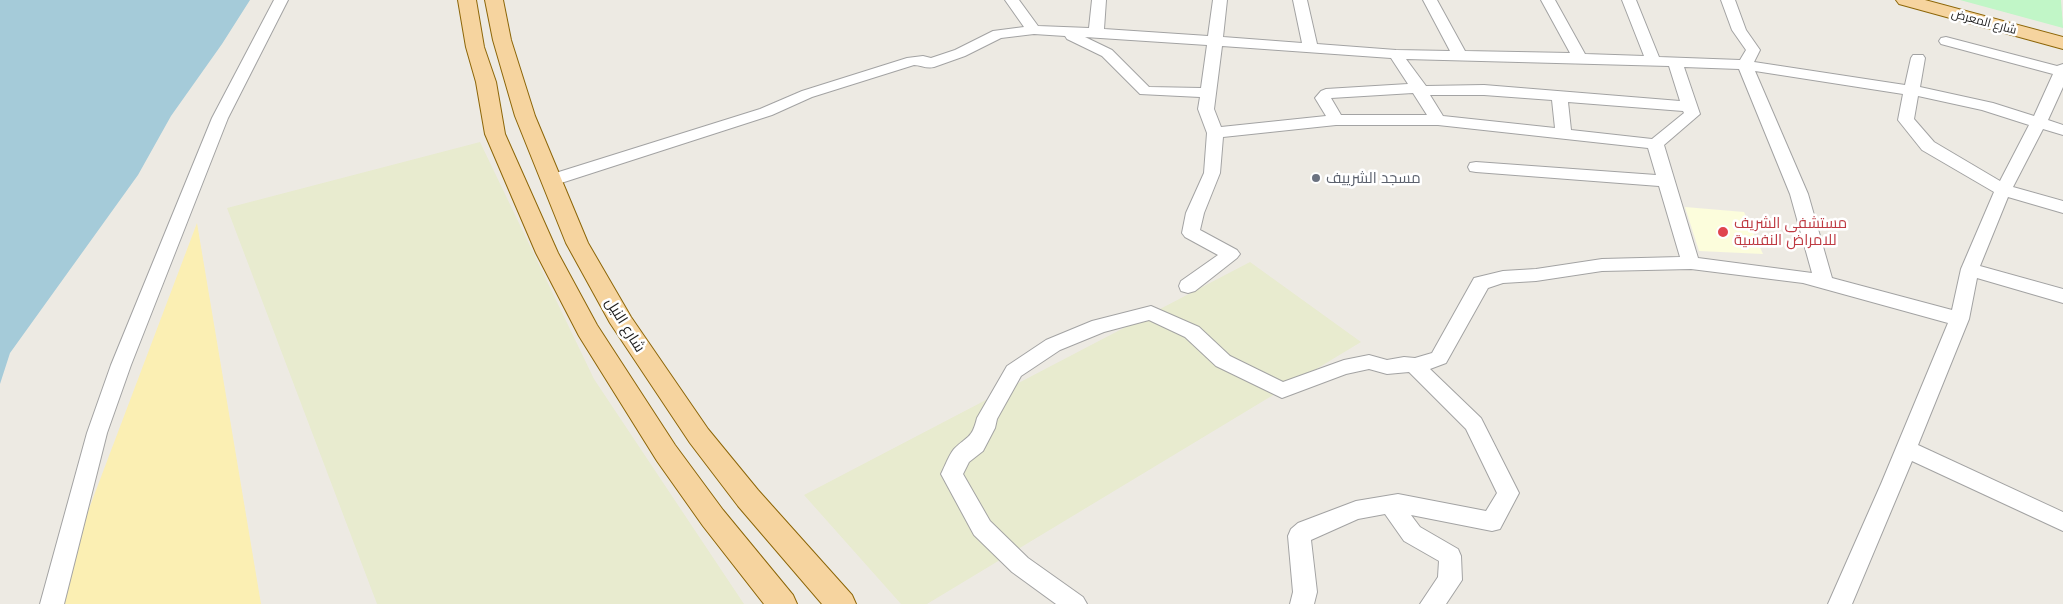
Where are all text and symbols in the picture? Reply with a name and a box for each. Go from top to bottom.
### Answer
street label: شارع المعرض [1950,6,2018,38]
place label: مسجد الشرييف [1326,169,1421,187]
marker: مسجد الشرييف [1310,172,1322,184]
place label: مستشفى الشريف للامراض النفسية [1734,214,1847,249]
marker: مستشفى الشريف للامراض النفسية [1716,225,1730,239]
street label: شارع النيل [601,294,649,356]

